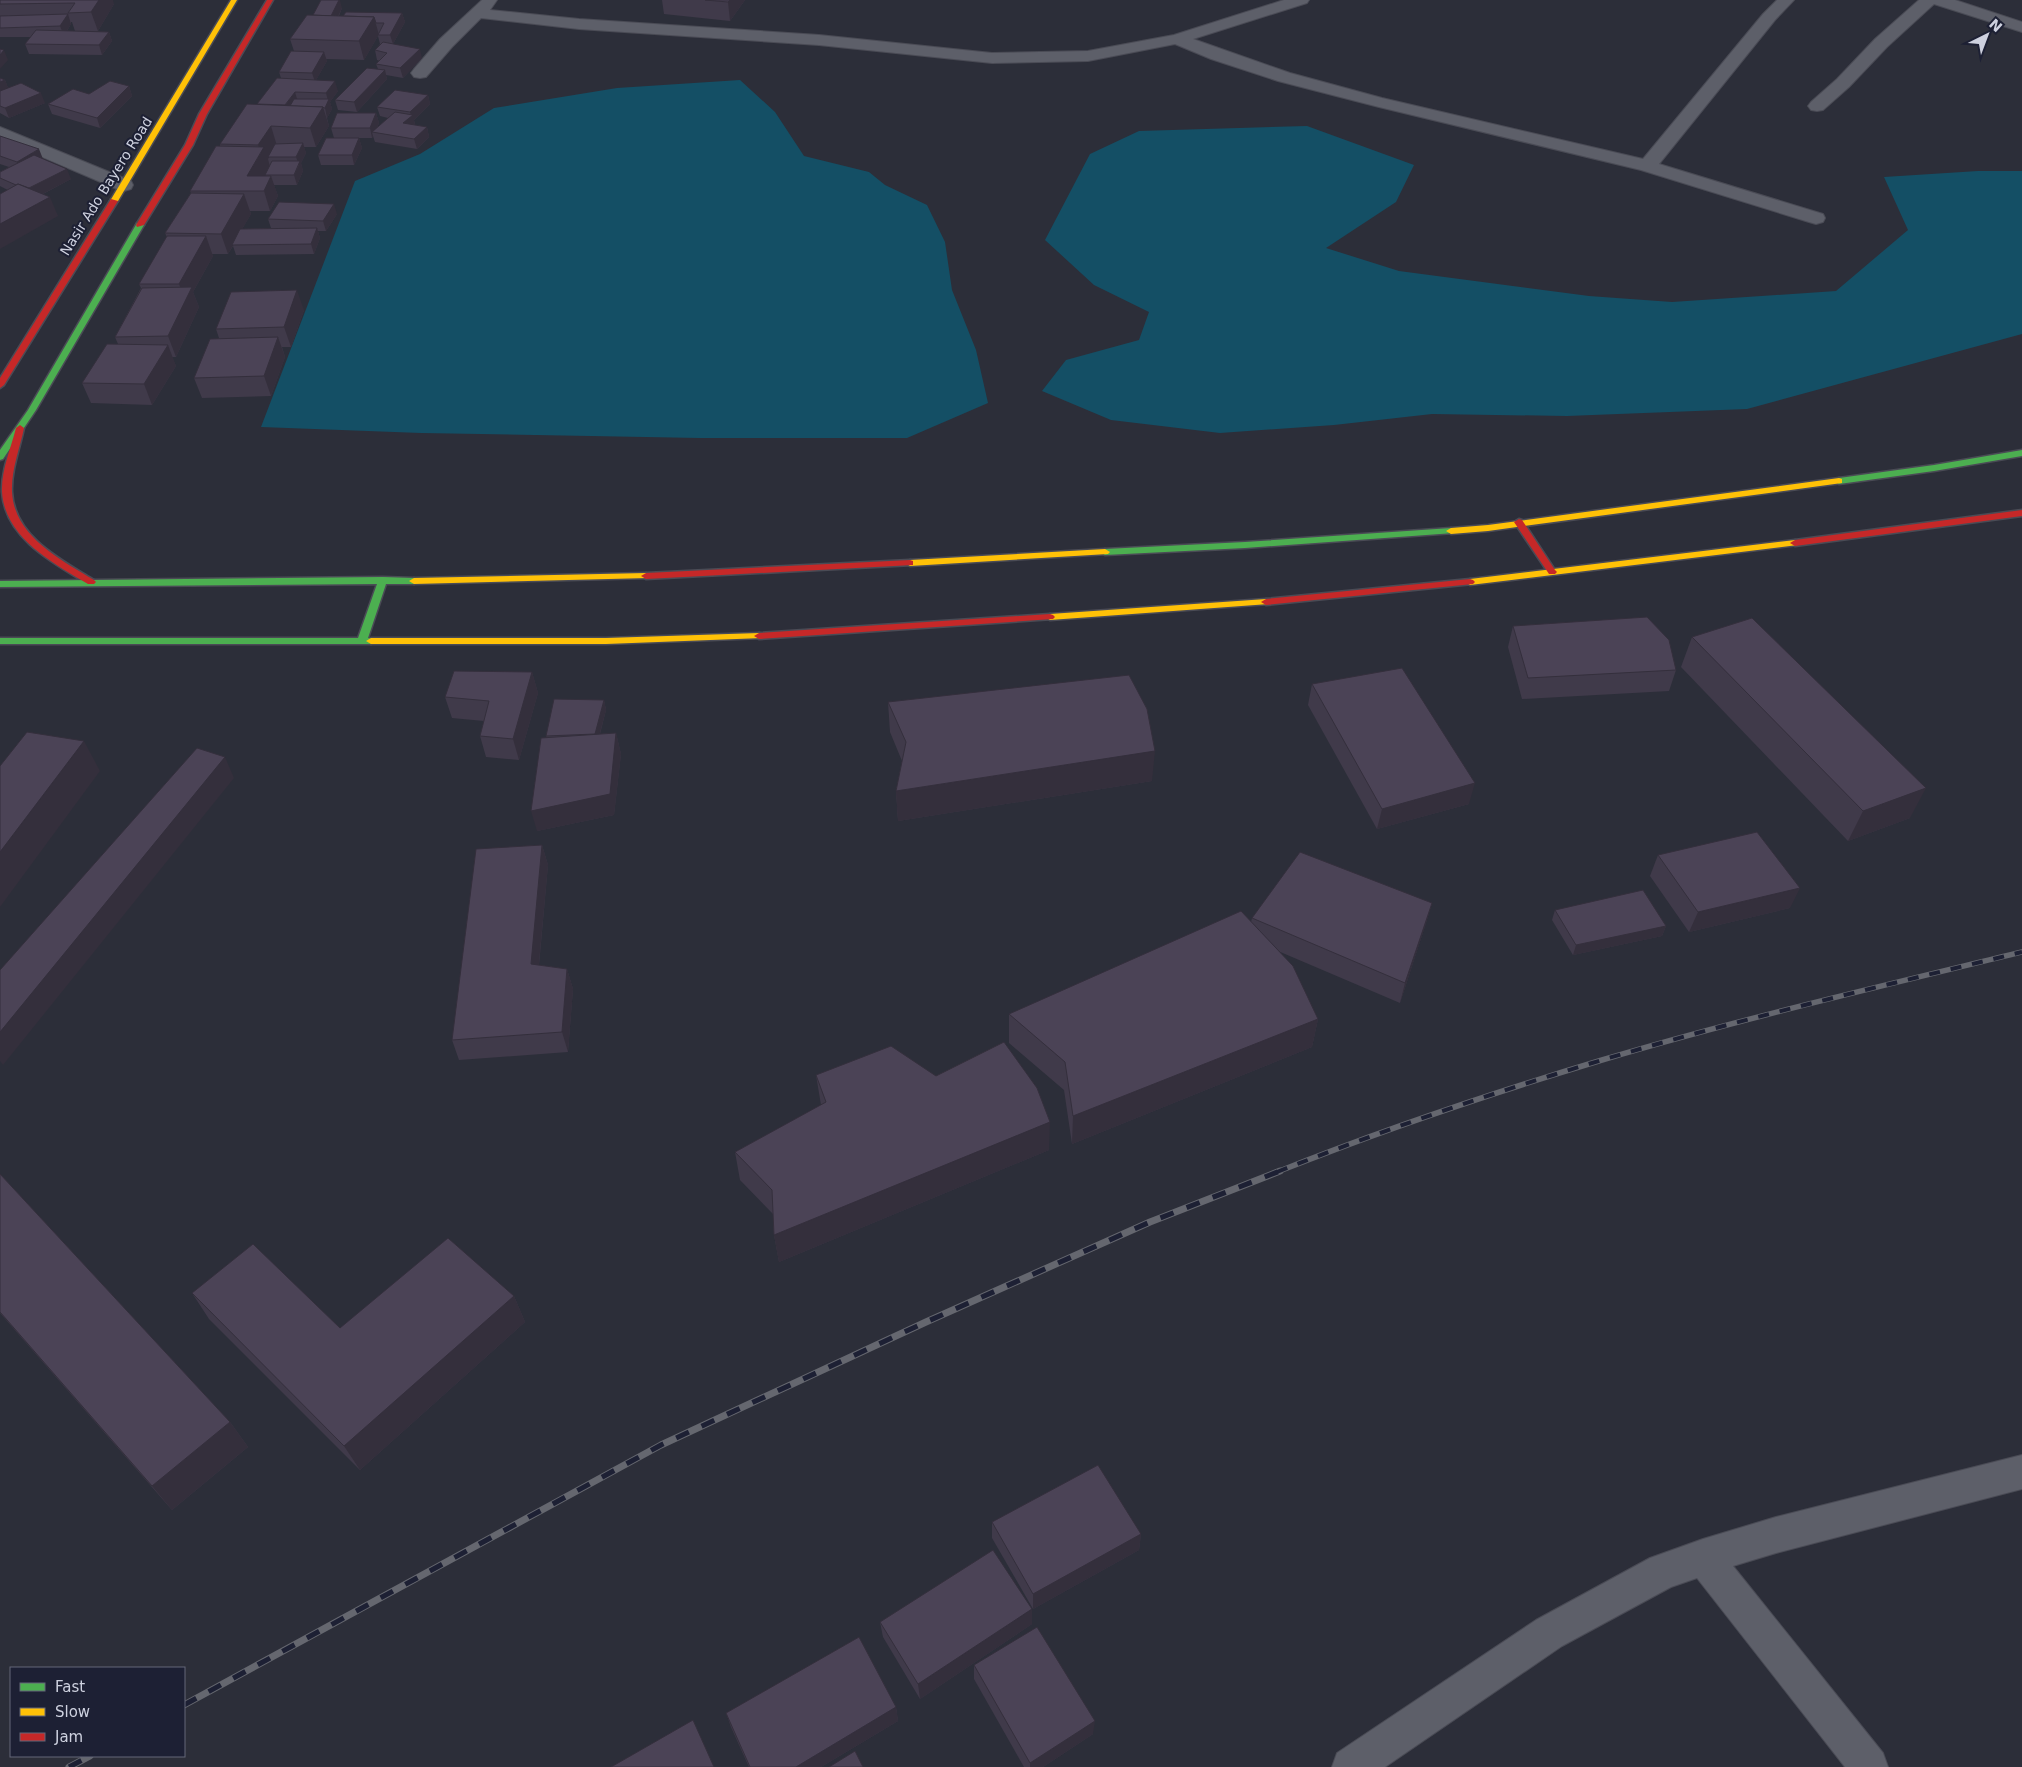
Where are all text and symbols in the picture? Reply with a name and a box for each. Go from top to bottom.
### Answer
north arrow [1962,10,2012,60]
text: N [1986,15,2005,35]
street label: Nasir Ado Bayero Road [57,114,155,258]
legend [10,1667,185,1757]
text: Fast [55,1678,85,1696]
text: Slow [55,1703,90,1721]
text: Jam [54,1728,83,1746]

